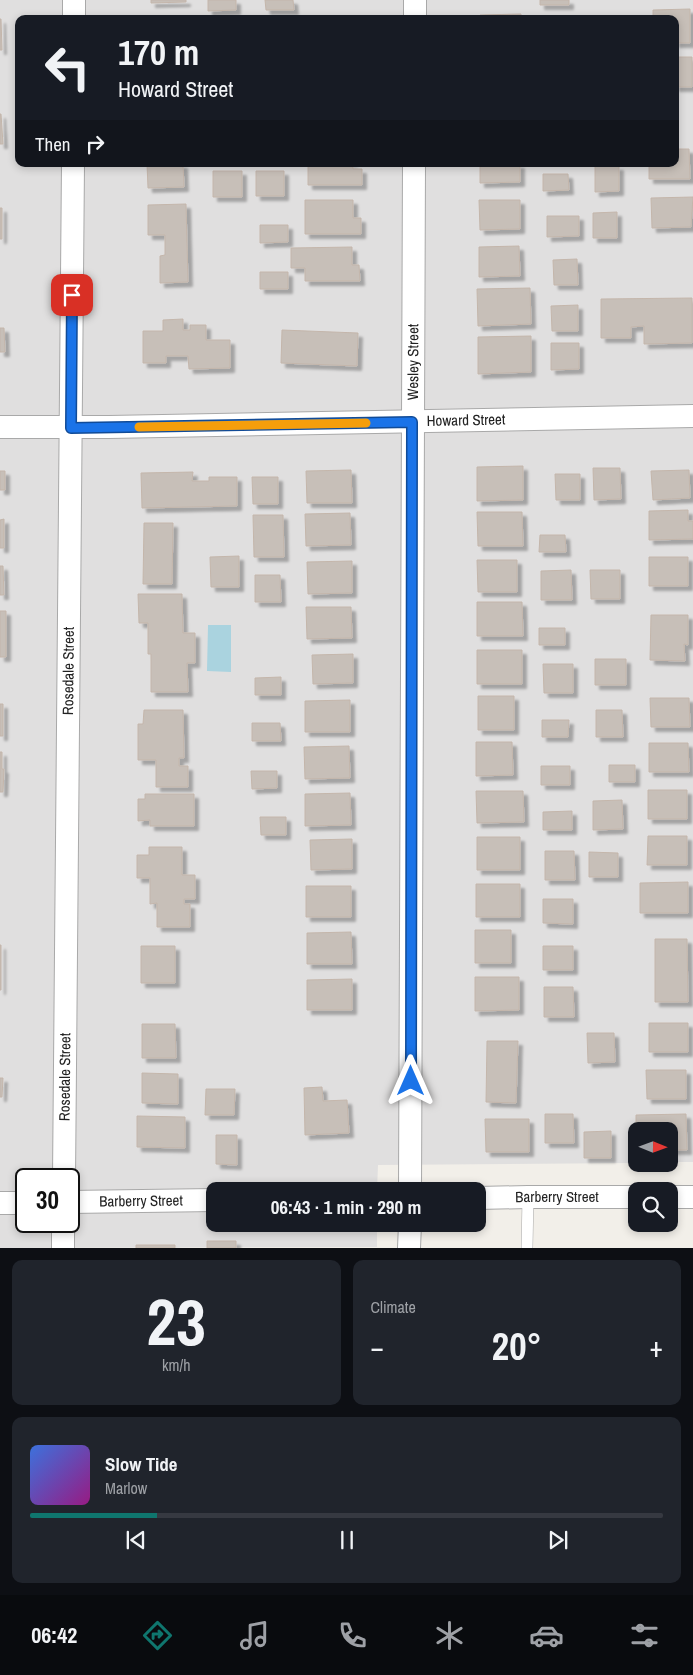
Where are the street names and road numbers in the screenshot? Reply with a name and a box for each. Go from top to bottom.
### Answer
street label: Wesley Street [402,323,423,400]
street label: Howard Street [426,409,506,431]
street label: Rosedale Street [57,626,79,715]
street label: Rosedale Street [54,1032,75,1121]
street label: Barberry Street [515,1186,599,1207]
street label: Barberry Street [99,1189,183,1212]

